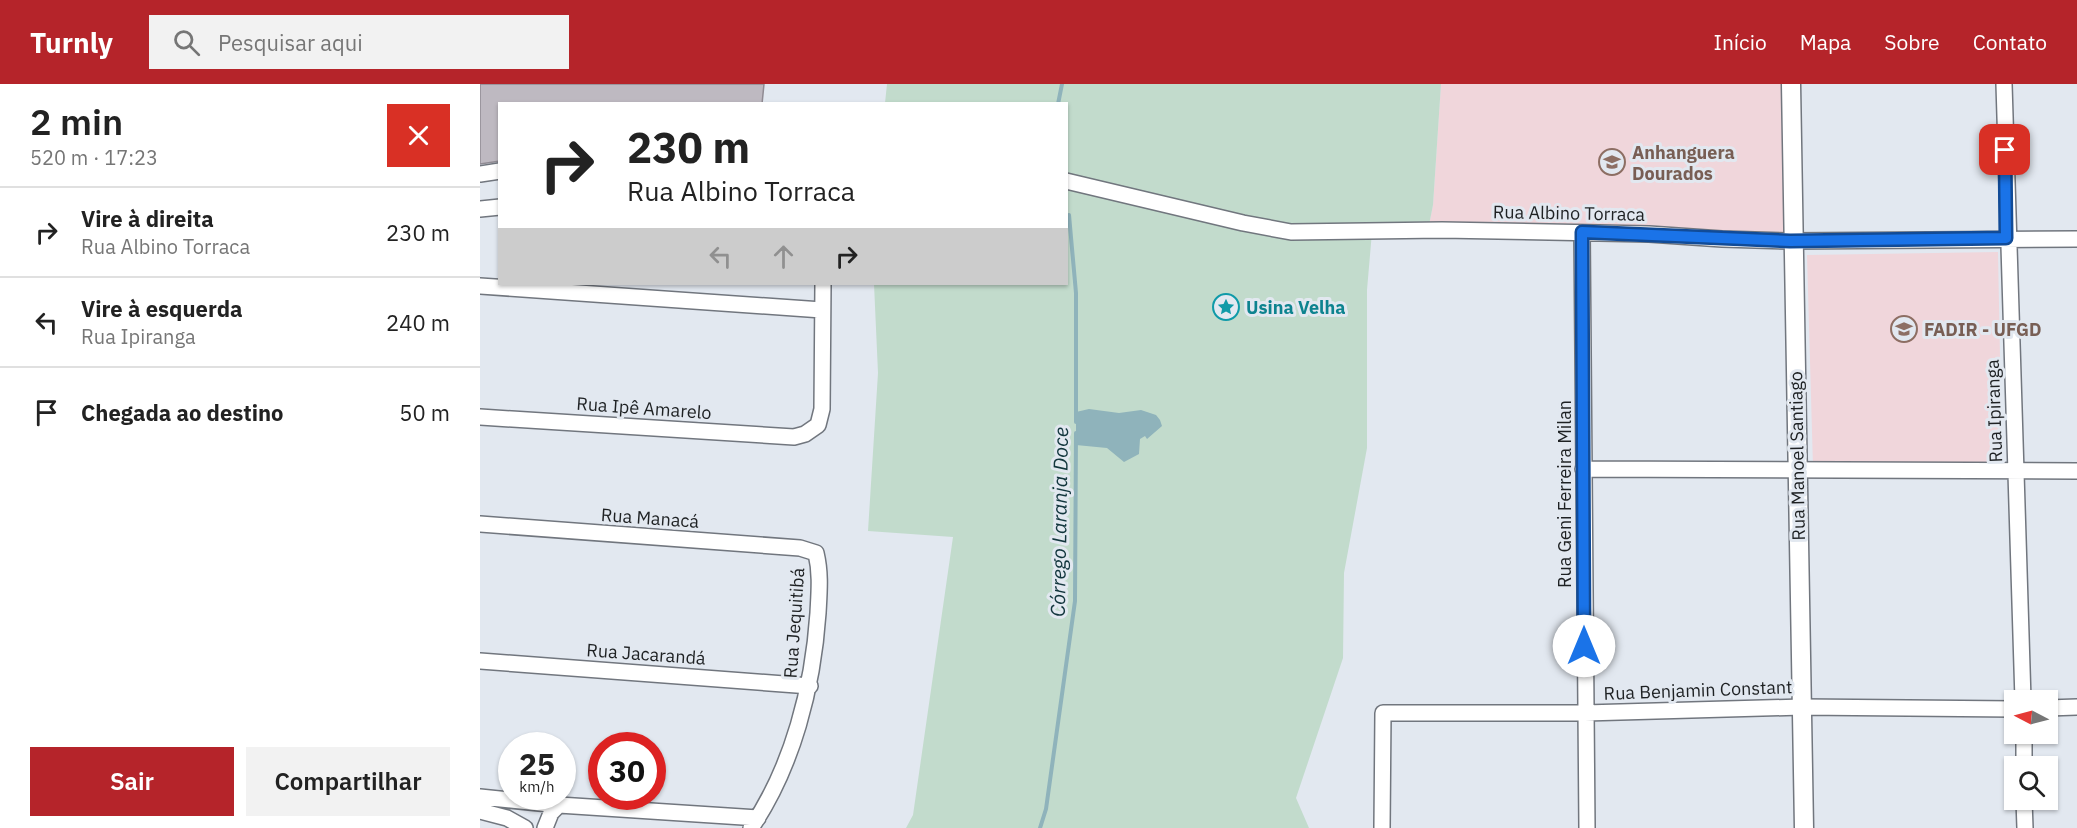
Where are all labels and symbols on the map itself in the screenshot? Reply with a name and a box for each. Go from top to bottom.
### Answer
pin [1979,124,2030,175]
place label: Anhanguera Dourados [1632,141,1735,185]
school or university icon: Anhanguera Dourados [1597,147,1627,177]
street label: Rua Albino Torraca [1493,200,1646,226]
place icon: Usina Velha [1211,292,1241,322]
place label: Usina Velha [1246,296,1346,319]
school or university icon: FADIR - UFGD [1889,314,1919,344]
place label: FADIR - UFGD [1924,318,2041,341]
street label: Rua Ipiranga [1981,359,2007,463]
street label: Rua Manoel Santiago [1784,371,1810,541]
street label: Rua Ipê Amarelo [576,392,712,424]
street label: Rua Geni Ferreira Milan [1553,400,1576,588]
water label: Córrego Laranja Doce [1044,427,1074,617]
street label: Rua Manacá [600,503,700,533]
street label: Rua Jequitibá [779,567,809,679]
position arrow [1552,614,1616,678]
street label: Rua Jacarandá [586,638,707,670]
street label: Rua Benjamin Constant [1603,675,1793,705]
north arrow [2004,690,2058,744]
speed limit sign: 30 [588,732,666,810]

